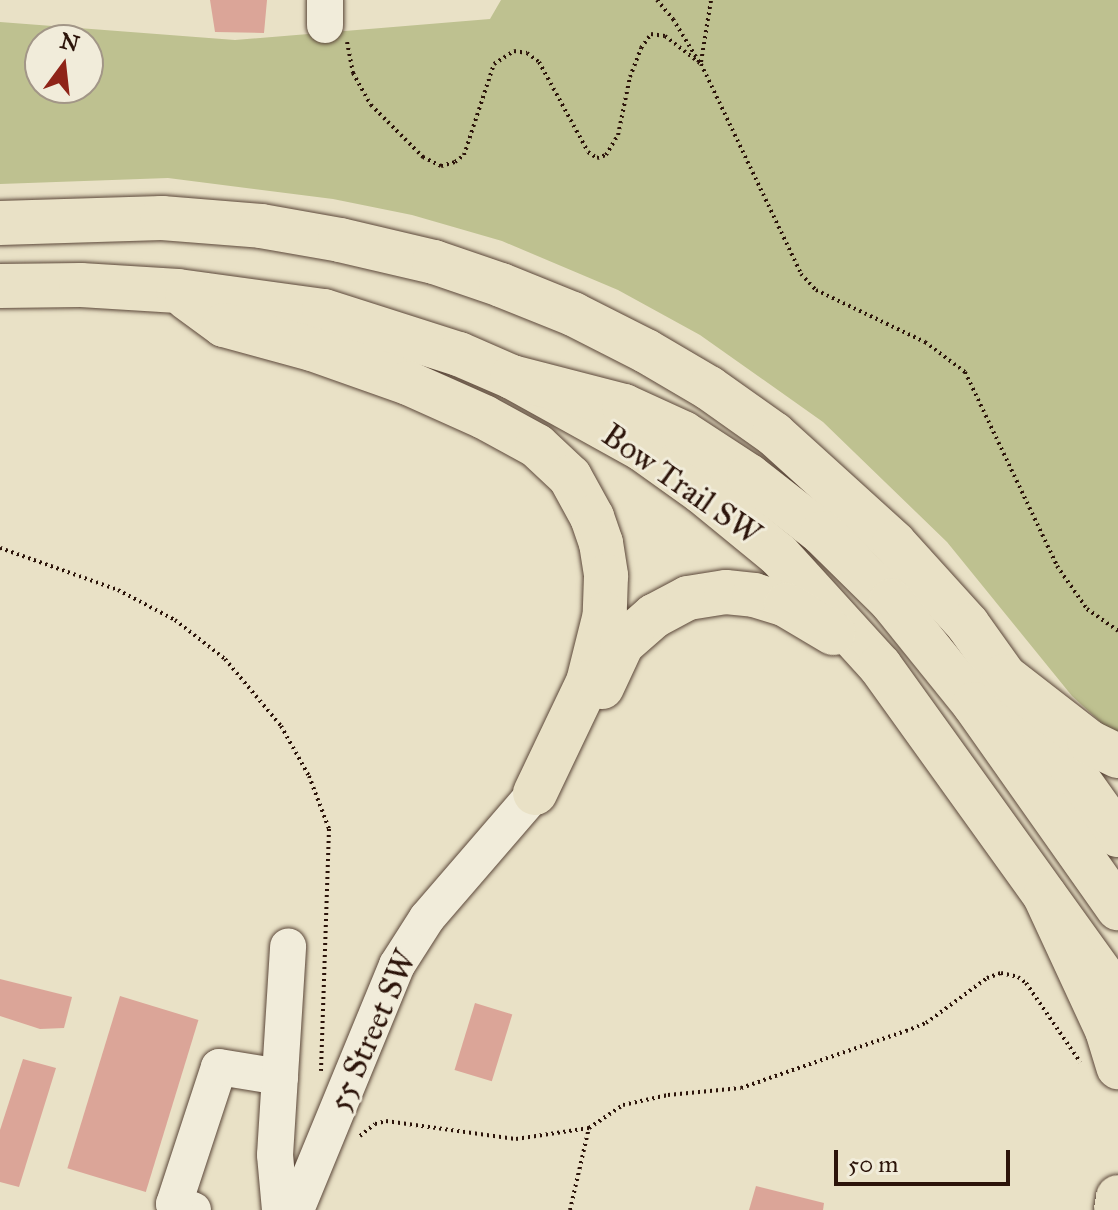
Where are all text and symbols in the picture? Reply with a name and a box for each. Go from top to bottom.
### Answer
north arrow [24,24,104,104]
text: N [57,27,82,58]
street label: Bow Trail SW [594,416,768,554]
street label: 55 Street SW [321,945,425,1117]
scale bar [838,1134,1014,1184]
text: 50 m [848,1149,898,1179]

